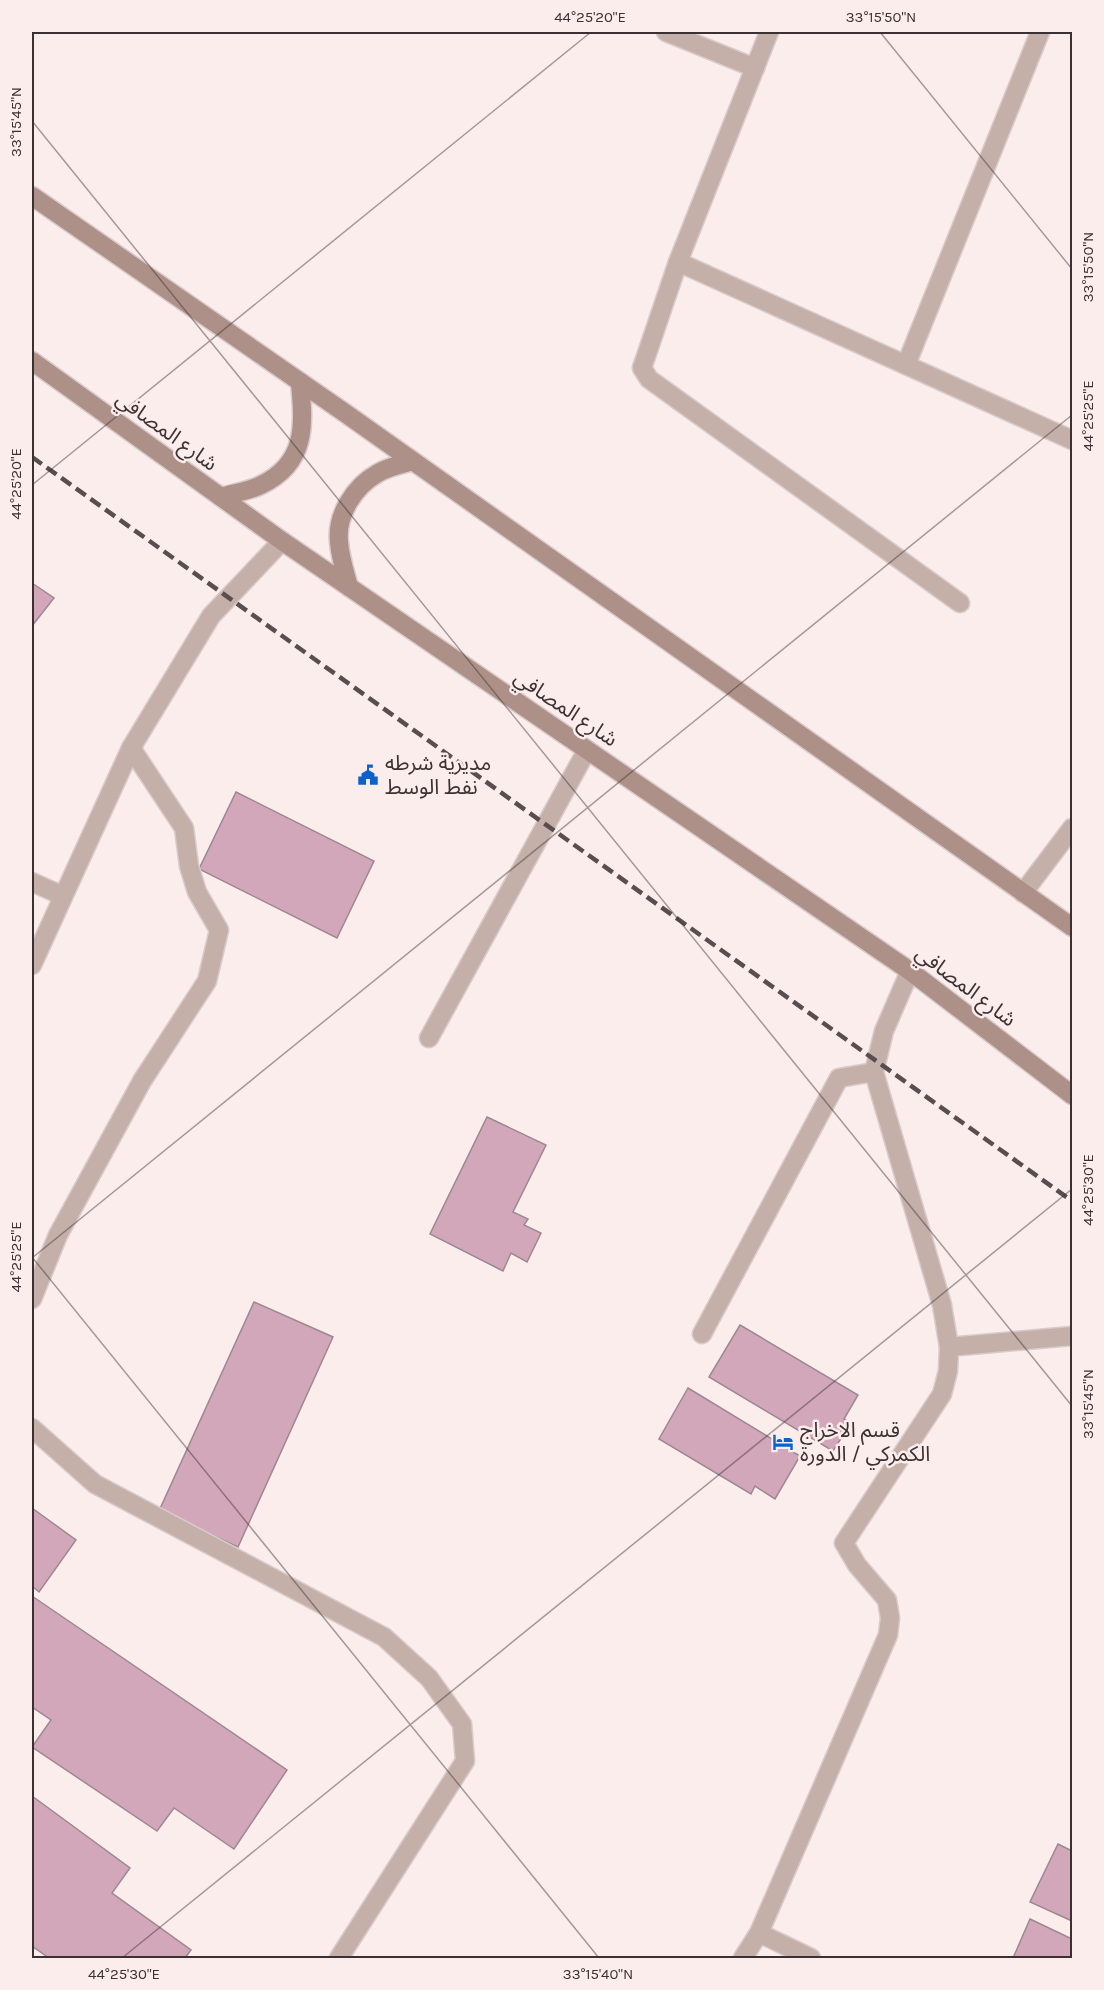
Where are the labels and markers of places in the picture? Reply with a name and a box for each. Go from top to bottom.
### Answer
place label: مديرية شرطه نفط الوسط [385,751,491,799]
public building icon: مديرية شرطه نفط الوسط [356,763,380,787]
place label: قسم الاخراج الكمركي / الدورة [800,1418,930,1470]
hotel icon: قسم الاخراج الكمركي / الدورة [771,1430,795,1454]

